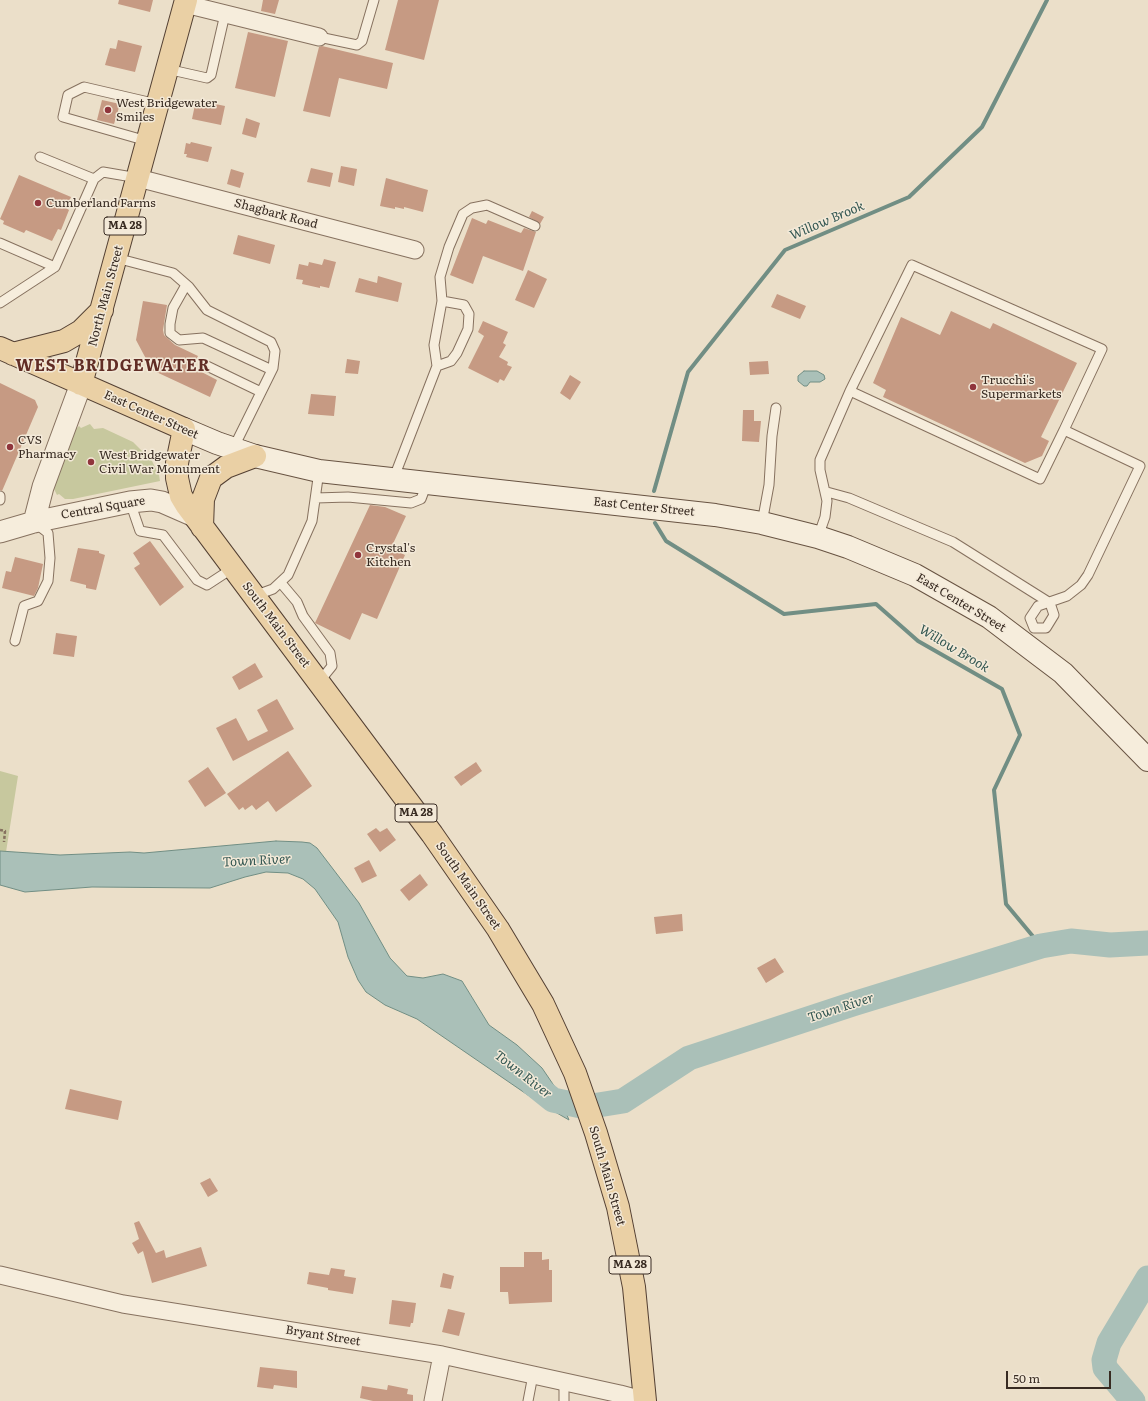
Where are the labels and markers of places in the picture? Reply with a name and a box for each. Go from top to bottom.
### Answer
place label: West Bridgewater Smiles [116,96,217,124]
marker: West Bridgewater Smiles [103,105,113,115]
place label: Cumberland Farms [46,196,156,210]
marker: Cumberland Farms [33,198,43,208]
place label: Trucchi's Supermarkets [981,373,1062,401]
marker: Trucchi's Supermarkets [968,382,978,392]
place label: CVS Pharmacy [18,433,76,461]
marker: CVS Pharmacy [5,442,15,452]
place label: West Bridgewater Civil War Monument [99,448,220,476]
marker: West Bridgewater Civil War Monument [86,457,96,467]
place label: Crystal's Kitchen [366,541,415,569]
marker: Crystal's Kitchen [353,550,363,560]

